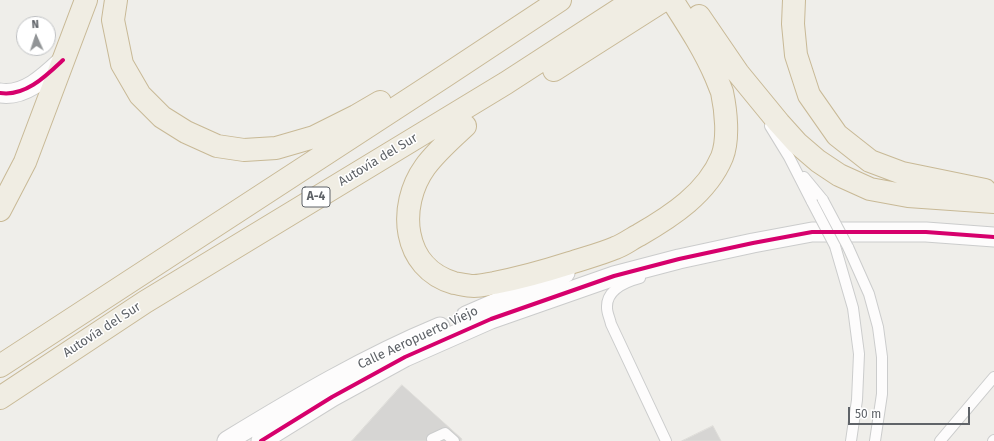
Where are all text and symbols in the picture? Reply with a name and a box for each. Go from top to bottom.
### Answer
north arrow [16,16,56,56]
text: N [31,18,39,31]
street label: Autovía del Sur [336,130,420,190]
road number: A-4 [302,187,330,207]
street label: Autovía del Sur [60,299,144,361]
street label: Calle Aeropuerto Viejo [355,303,481,373]
scale bar [850,399,972,425]
text: 50 m [855,407,881,421]

